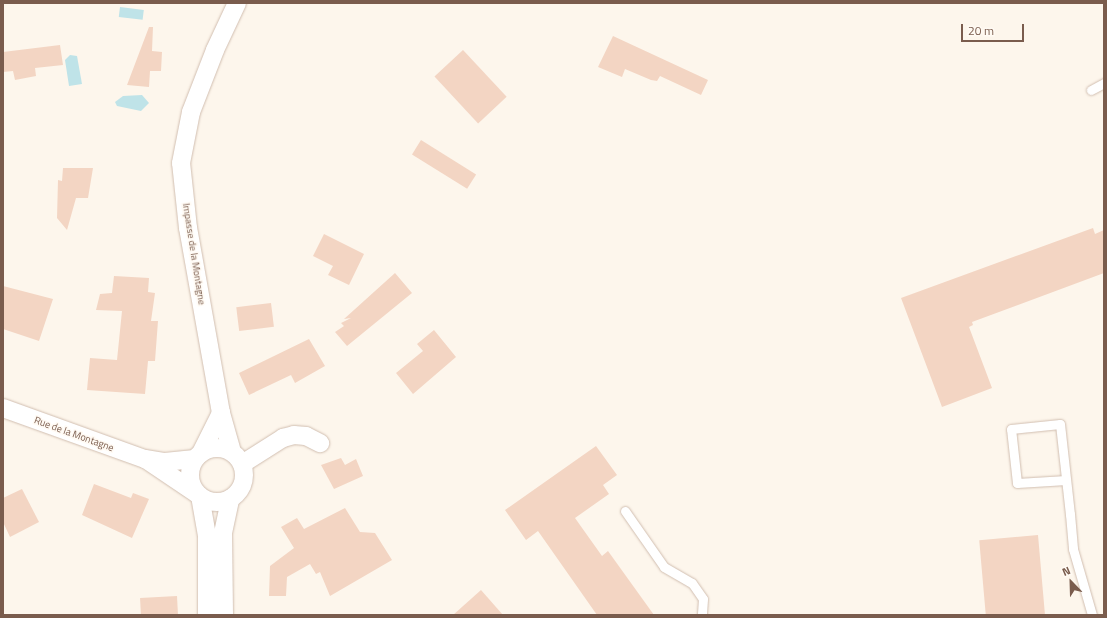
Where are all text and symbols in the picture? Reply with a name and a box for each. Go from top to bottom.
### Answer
scale bar [963,16,1026,42]
text: 20 m [968,21,994,40]
street label: Impasse de la Montagne [180,202,208,306]
street label: Rue de la Montagne [33,414,115,454]
north arrow [1051,562,1091,602]
text: N [1060,562,1073,580]

